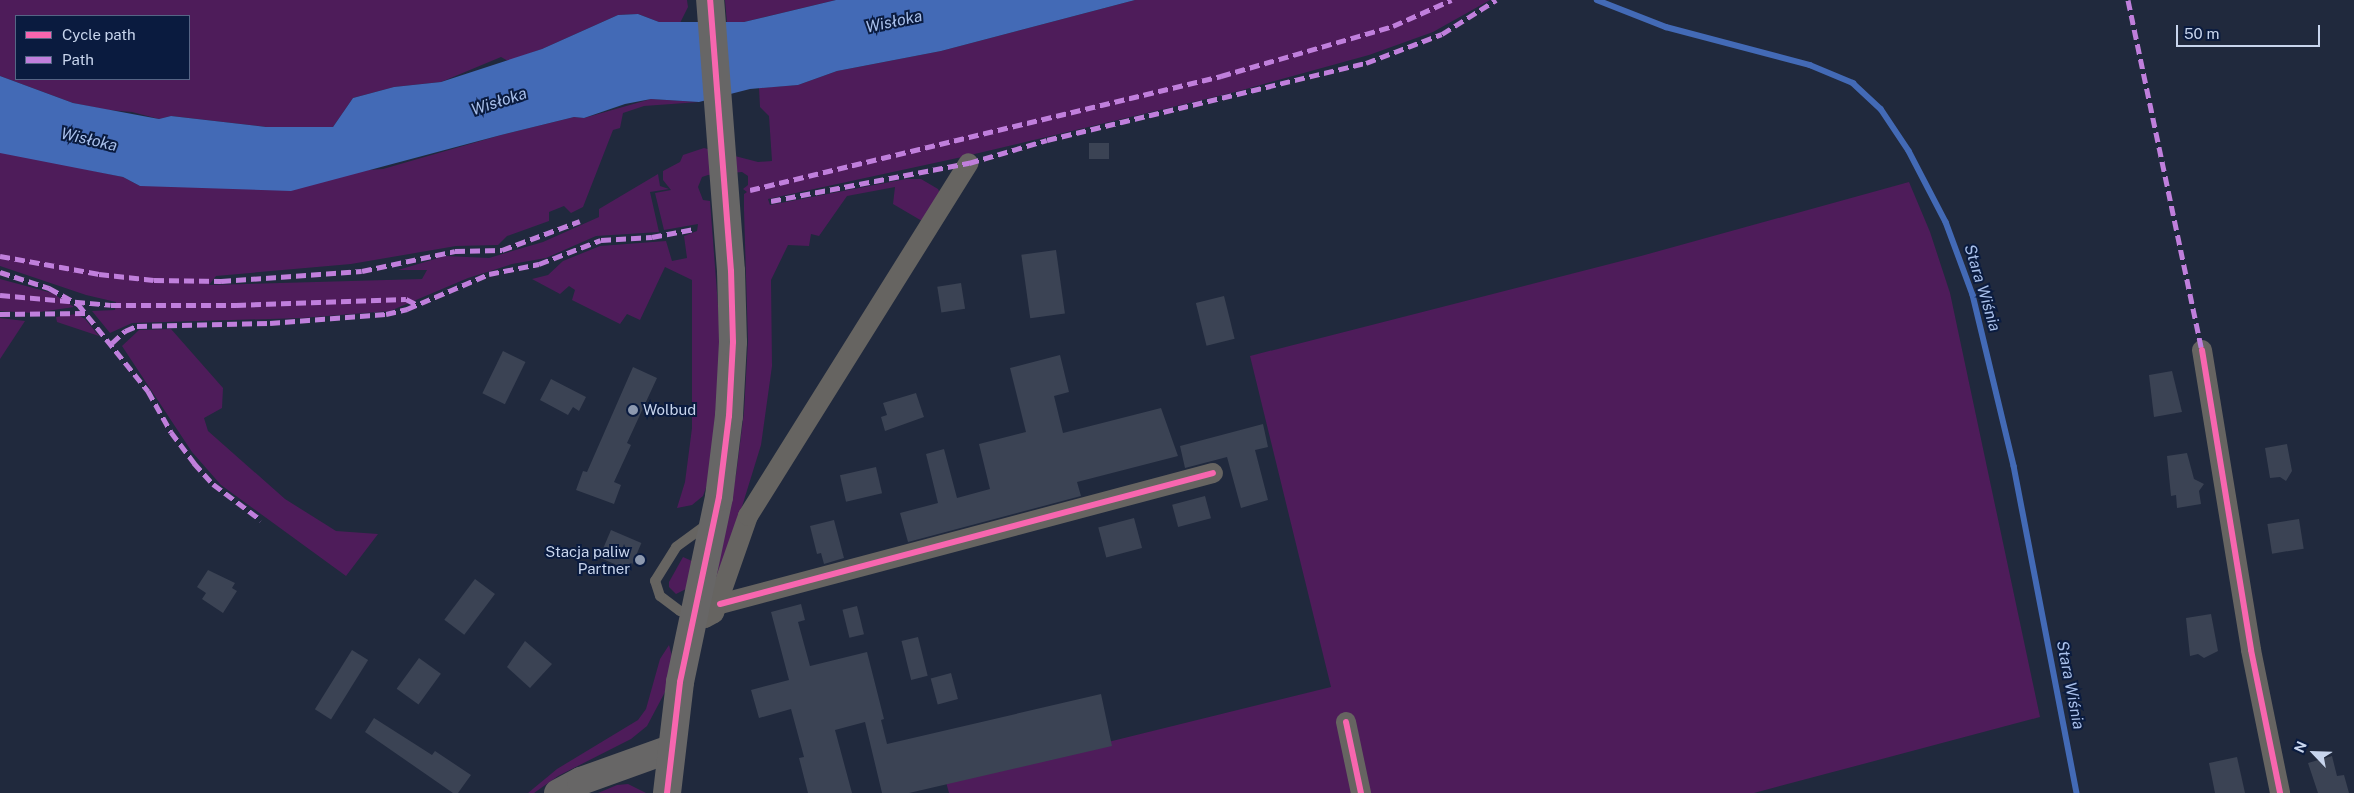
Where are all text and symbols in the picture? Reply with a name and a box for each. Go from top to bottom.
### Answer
water label: Wisłoka [864,7,924,37]
legend [15,15,190,80]
scale bar [2179,15,2323,47]
text: 50 m [2184,25,2219,42]
text: Cycle path [62,26,136,43]
text: Path [62,51,94,68]
water label: Wisłoka [469,84,529,120]
water label: Wisłoka [59,124,119,156]
water label: Stara Wiśnia [1960,242,2004,334]
place label: Wolbud [643,401,696,419]
marker: Wolbud [627,404,639,416]
place label: Stacja paliw Partner [545,542,630,577]
marker: Stacja paliw Partner [634,554,646,566]
water label: Stara Wiśnia [2052,639,2088,731]
north arrow [2289,728,2339,778]
text: N [2291,739,2310,755]

